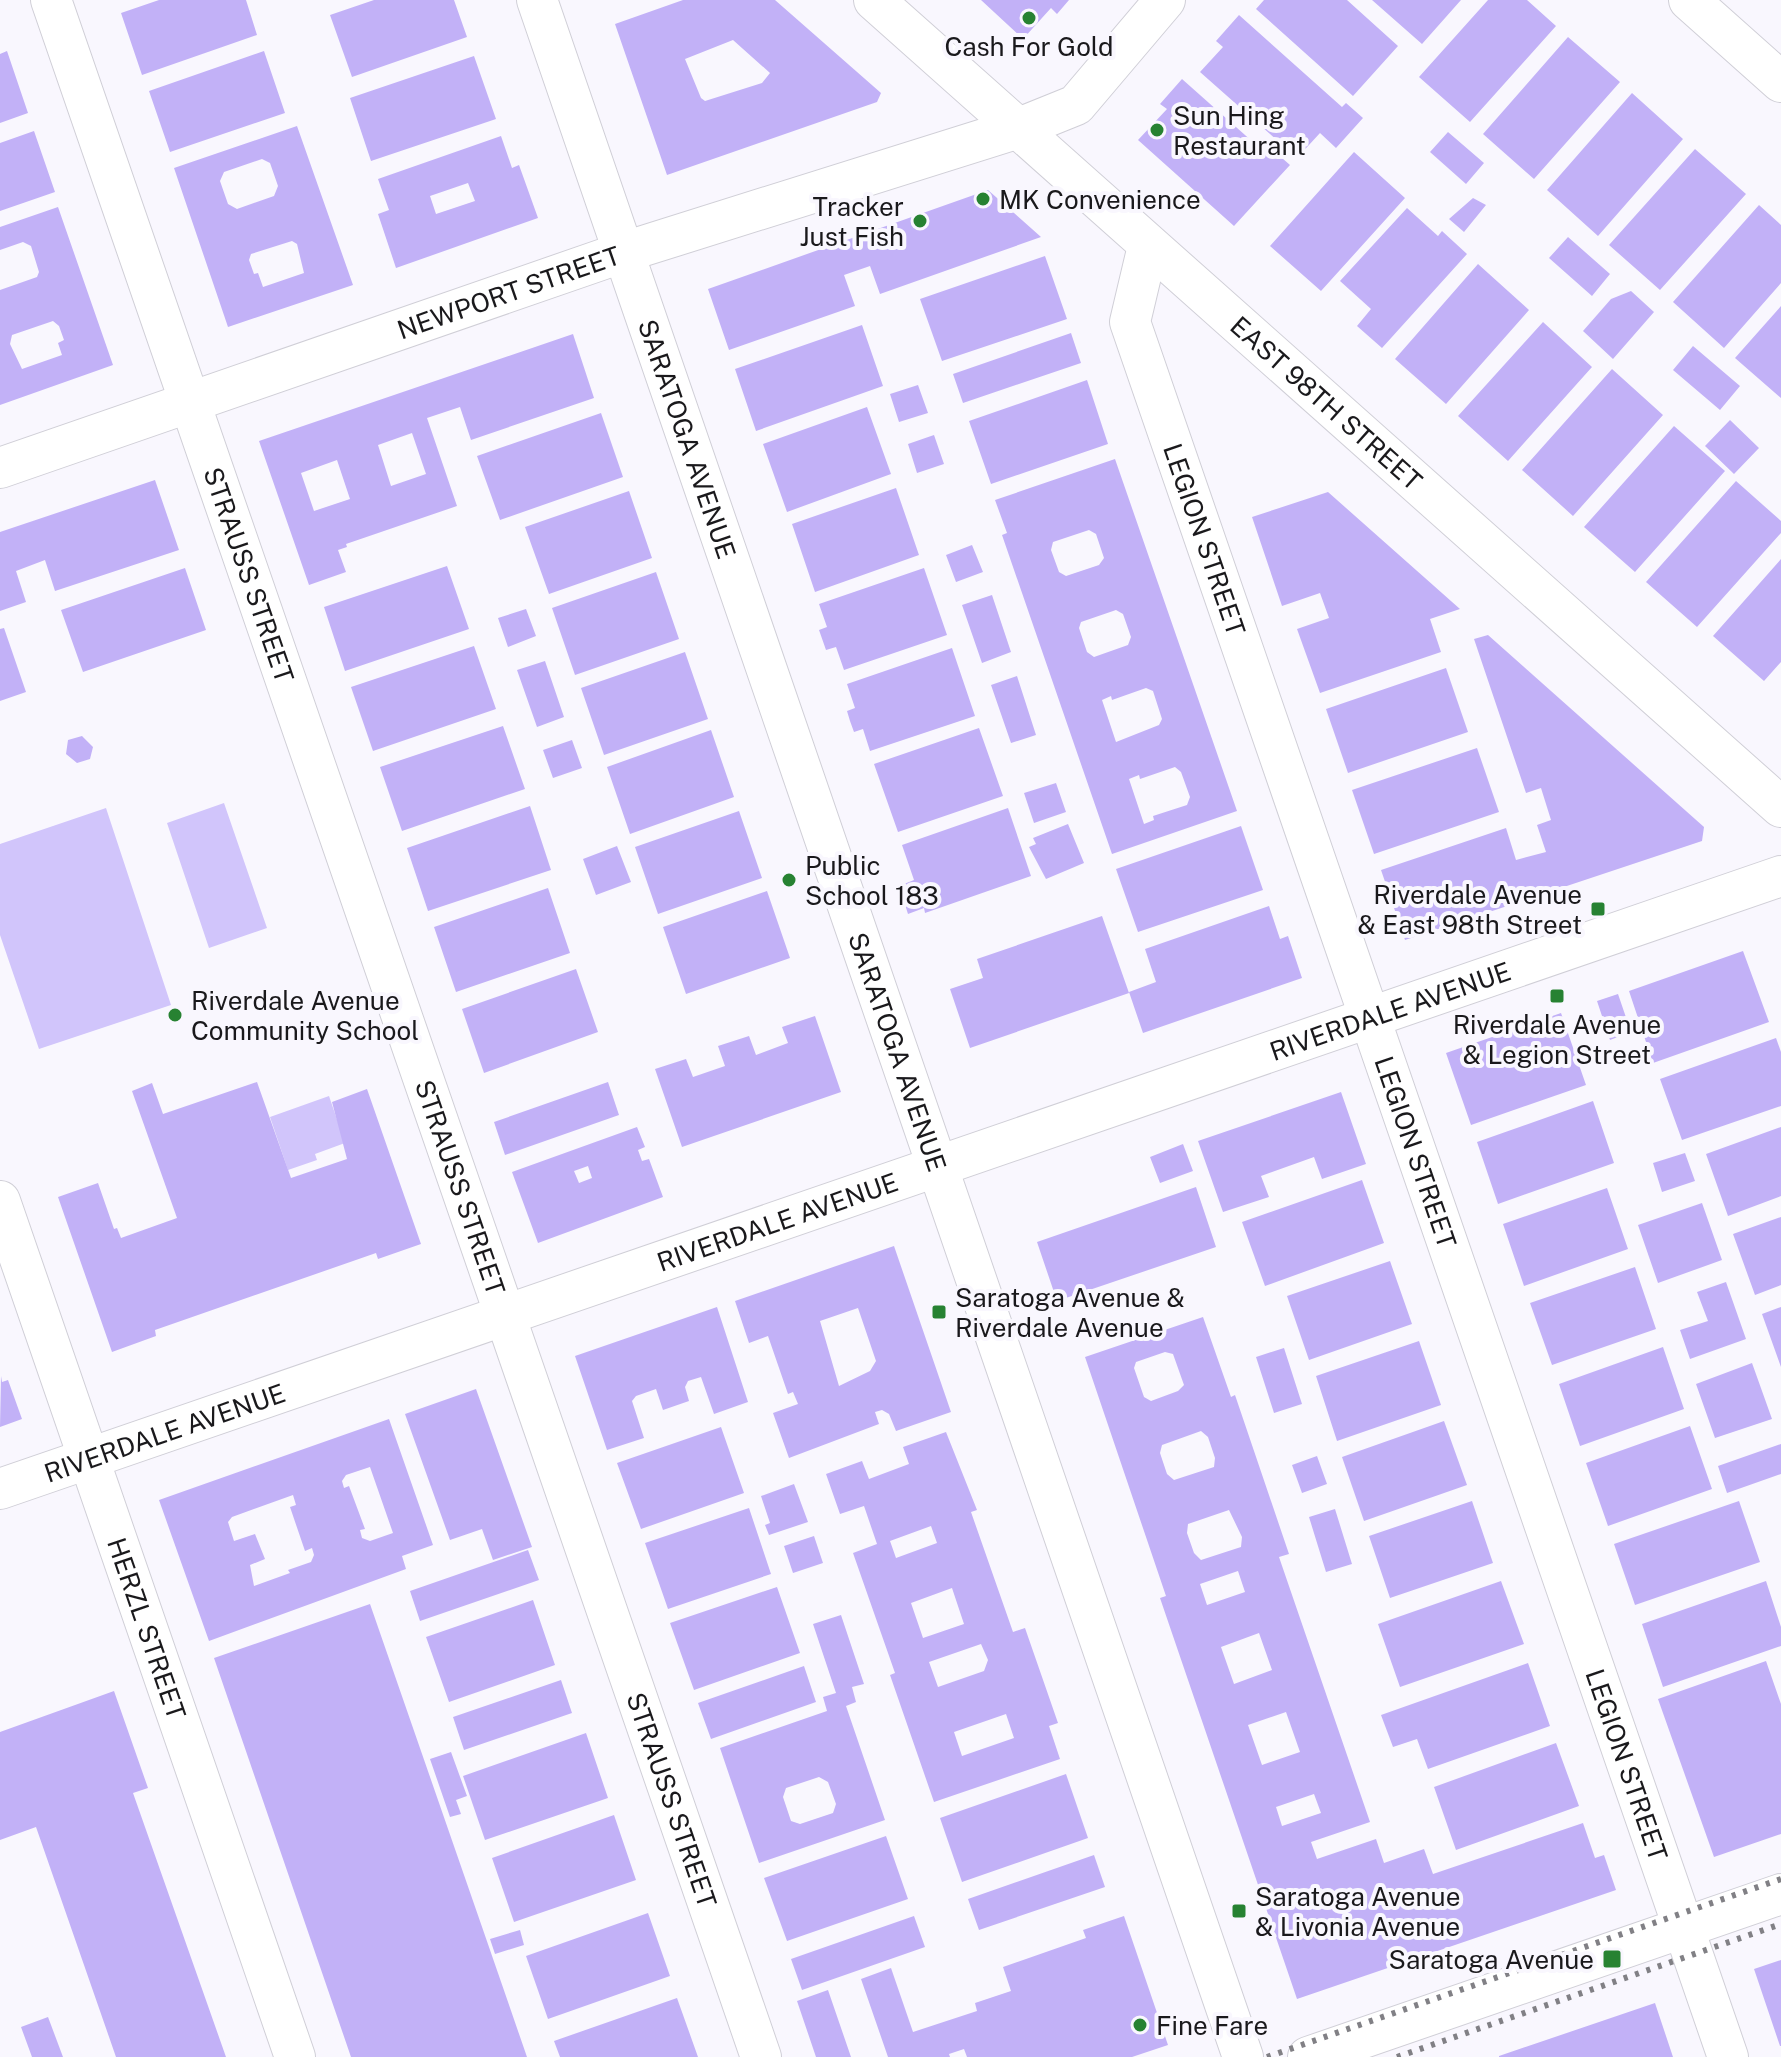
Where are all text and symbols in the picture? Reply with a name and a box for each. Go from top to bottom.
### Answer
marker: Cash For Gold [1020,9,1038,27]
place label: Cash For Gold [944,31,1114,62]
place label: Sun Hing Restaurant [1173,100,1306,161]
marker: Sun Hing Restaurant [1148,121,1166,139]
place label: MK Convenience [999,184,1201,215]
marker: MK Convenience [974,190,992,208]
place label: Tracker Just Fish [799,191,904,252]
marker: Tracker Just Fish [911,212,929,230]
street label: NEWPORT STREET [393,239,624,345]
street label: EAST 98TH STREET [1225,310,1429,496]
street label: SARATOGA AVENUE [632,315,743,562]
street label: LEGION STREET [1158,439,1252,639]
street label: STRAUSS STREET [198,463,301,686]
place label: Public School 183 [805,850,939,911]
marker: Public School 183 [780,871,798,889]
place label: Riverdale Avenue & East 98th Street [1357,879,1582,940]
marker: Riverdale Avenue & East 98th Street [1589,900,1607,918]
street label: SARATOGA AVENUE [843,928,953,1175]
street label: RIVERDALE AVENUE [1265,955,1515,1066]
place label: Riverdale Avenue Community School [191,985,419,1046]
marker: Riverdale Avenue & Legion Street [1548,987,1566,1005]
marker: Riverdale Avenue Community School [166,1006,184,1024]
place label: Riverdale Avenue & Legion Street [1453,1009,1661,1070]
street label: LEGION STREET [1369,1052,1463,1252]
street label: STRAUSS STREET [409,1076,512,1299]
street label: RIVERDALE AVENUE [653,1166,902,1277]
place label: Saratoga Avenue & Riverdale Avenue [955,1282,1185,1343]
marker: Saratoga Avenue & Riverdale Avenue [930,1303,948,1321]
street label: RIVERDALE AVENUE [40,1377,289,1488]
street label: HERZL STREET [102,1533,193,1723]
street label: LEGION STREET [1580,1665,1675,1865]
street label: STRAUSS STREET [621,1688,724,1911]
place label: Saratoga Avenue & Livonia Avenue [1255,1881,1460,1942]
marker: Saratoga Avenue & Livonia Avenue [1230,1902,1248,1920]
place label: Saratoga Avenue [1389,1944,1594,1975]
marker: Saratoga Avenue [1601,1948,1623,1970]
place label: Fine Fare [1156,2010,1268,2041]
marker: Fine Fare [1131,2016,1149,2034]

